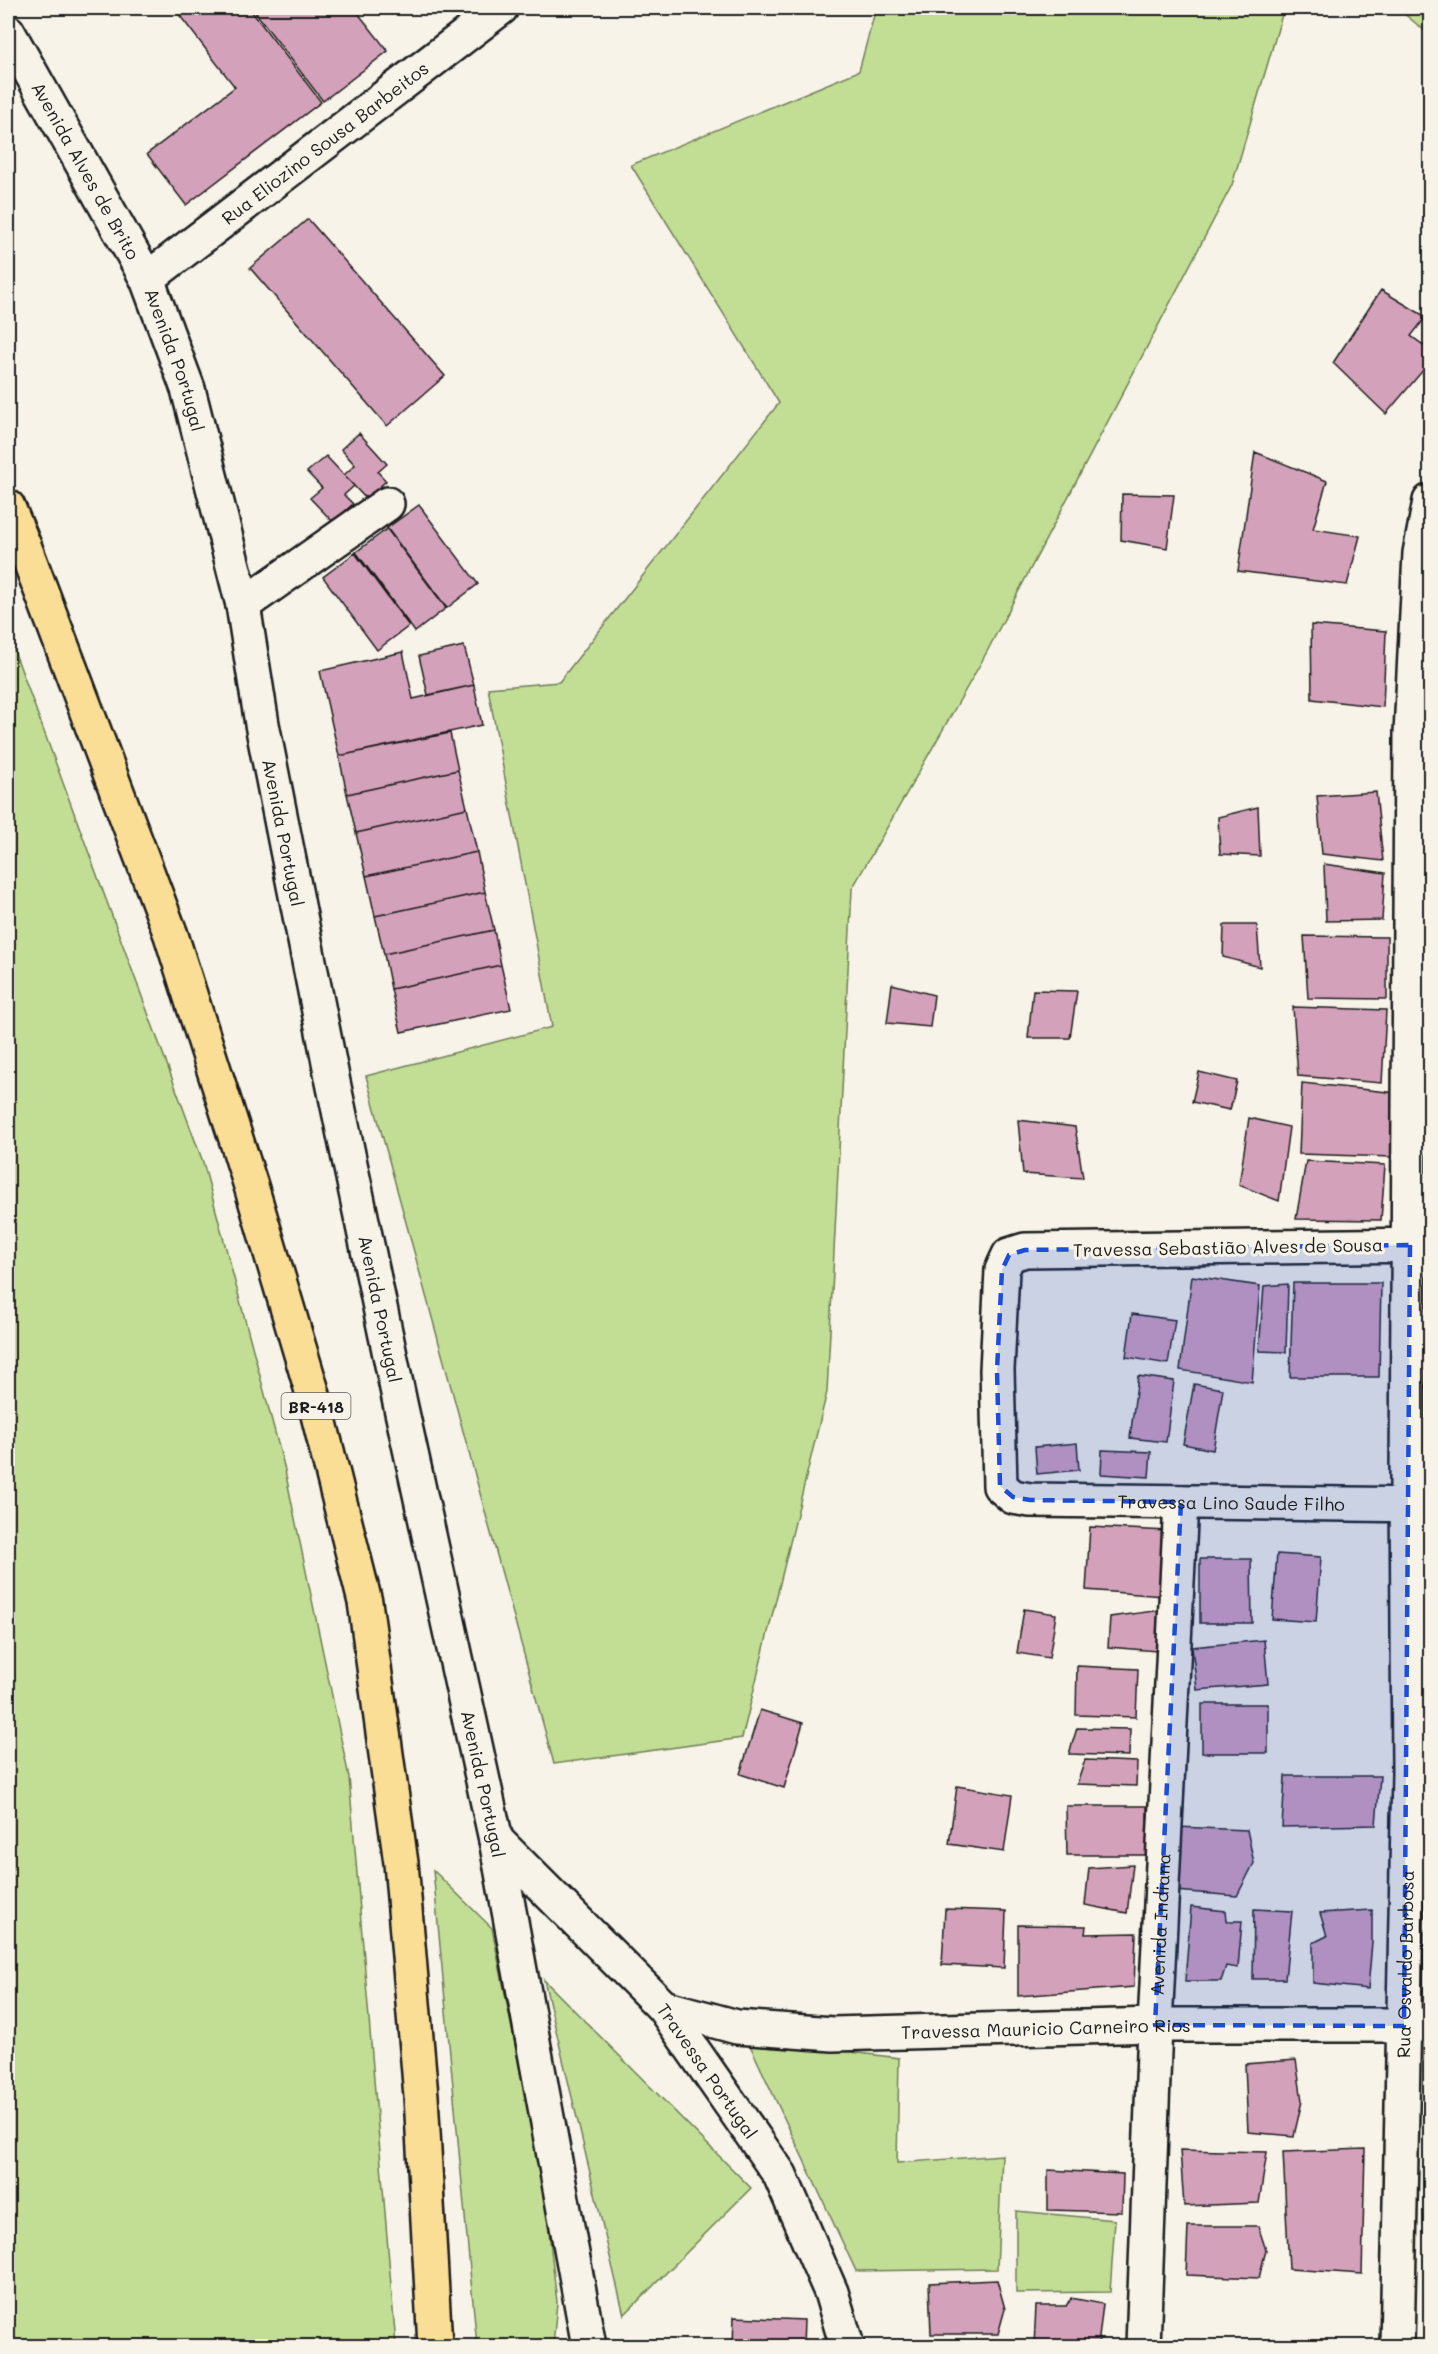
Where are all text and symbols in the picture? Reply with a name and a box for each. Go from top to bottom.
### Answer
street label: Rua Eliozino Sousa Barbeitos [216,56,433,230]
street label: Avenida Alves de Brito [26,77,146,264]
street label: Avenida Portugal [139,285,210,434]
street label: Avenida Portugal [257,757,310,909]
street label: Travessa Sebastião Alves de Sousa [1073,1232,1383,1262]
street label: Avenida Portugal [353,1233,407,1385]
road number: BR-418 [282,1393,350,1419]
street label: Travessa Lino Saude Filho [1117,1489,1345,1516]
street label: Avenida Portugal [456,1708,511,1859]
street label: Avenida Indiana [1144,1853,1176,1996]
street label: Rua Osvaldo Barbosa [1391,1870,1419,2058]
street label: Travessa Portugal [652,1998,763,2143]
street label: Travessa Mauricio Carneiro Rios [901,2013,1191,2044]

